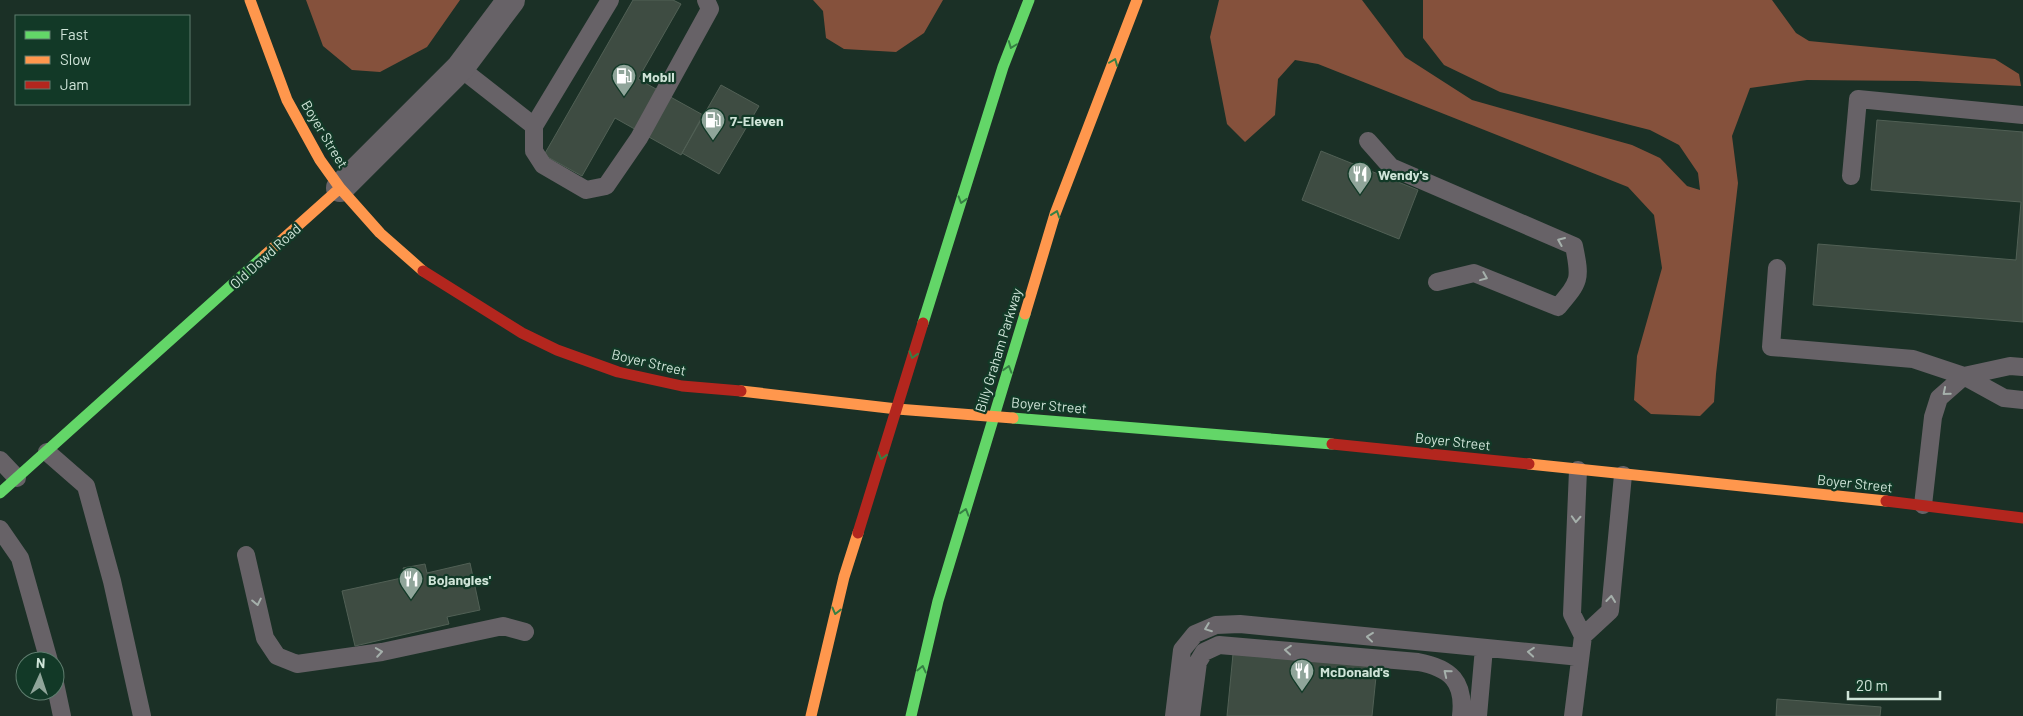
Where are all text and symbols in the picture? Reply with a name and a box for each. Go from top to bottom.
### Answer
legend [15,15,190,105]
text: Fast [60,25,88,43]
one-way arrow [1008,41,1018,49]
text: Slow [60,50,91,68]
one-way arrow [1107,58,1118,67]
fuel station icon: Mobil [611,63,637,97]
place label: Mobil [642,68,675,85]
text: Jam [60,75,89,93]
street label: Boyer Street [298,97,352,171]
fuel station icon: 7-Eleven [700,107,726,141]
place label: 7-Eleven [730,112,784,129]
restaurant icon: Wendy's [1347,161,1373,195]
place label: Wendy's [1378,166,1429,183]
one-way arrow [958,195,968,204]
one-way arrow [1050,210,1060,218]
street label: Old Dowd Road [226,220,304,292]
one-way arrow [1557,236,1566,247]
one-way arrow [1479,271,1488,281]
street label: Billy Graham Parkway [971,285,1025,414]
street label: Boyer Street [610,345,688,379]
one-way arrow [909,351,919,359]
one-way arrow [1003,365,1013,374]
one-way arrow [1943,386,1952,394]
street label: Boyer Street [1010,393,1088,417]
street label: Boyer Street [1414,429,1492,453]
one-way arrow [878,451,888,459]
street label: Boyer Street [1816,471,1894,495]
one-way arrow [959,508,969,517]
one-way arrow [1571,515,1582,523]
restaurant icon: Bojangles' [398,566,424,600]
place label: Bojangles' [428,571,492,588]
one-way arrow [1605,595,1616,603]
one-way arrow [251,598,261,607]
one-way arrow [831,607,842,616]
one-way arrow [1205,622,1213,632]
one-way arrow [1365,631,1373,642]
one-way arrow [1284,645,1292,656]
one-way arrow [375,647,383,658]
one-way arrow [1527,647,1535,658]
north arrow [15,651,65,701]
text: N [36,654,46,671]
restaurant icon: McDonald's [1289,658,1315,692]
place label: McDonald's [1320,663,1389,680]
one-way arrow [916,664,927,673]
scale bar [1848,668,1940,700]
one-way arrow [1443,670,1452,679]
text: 20 m [1856,676,1888,694]

